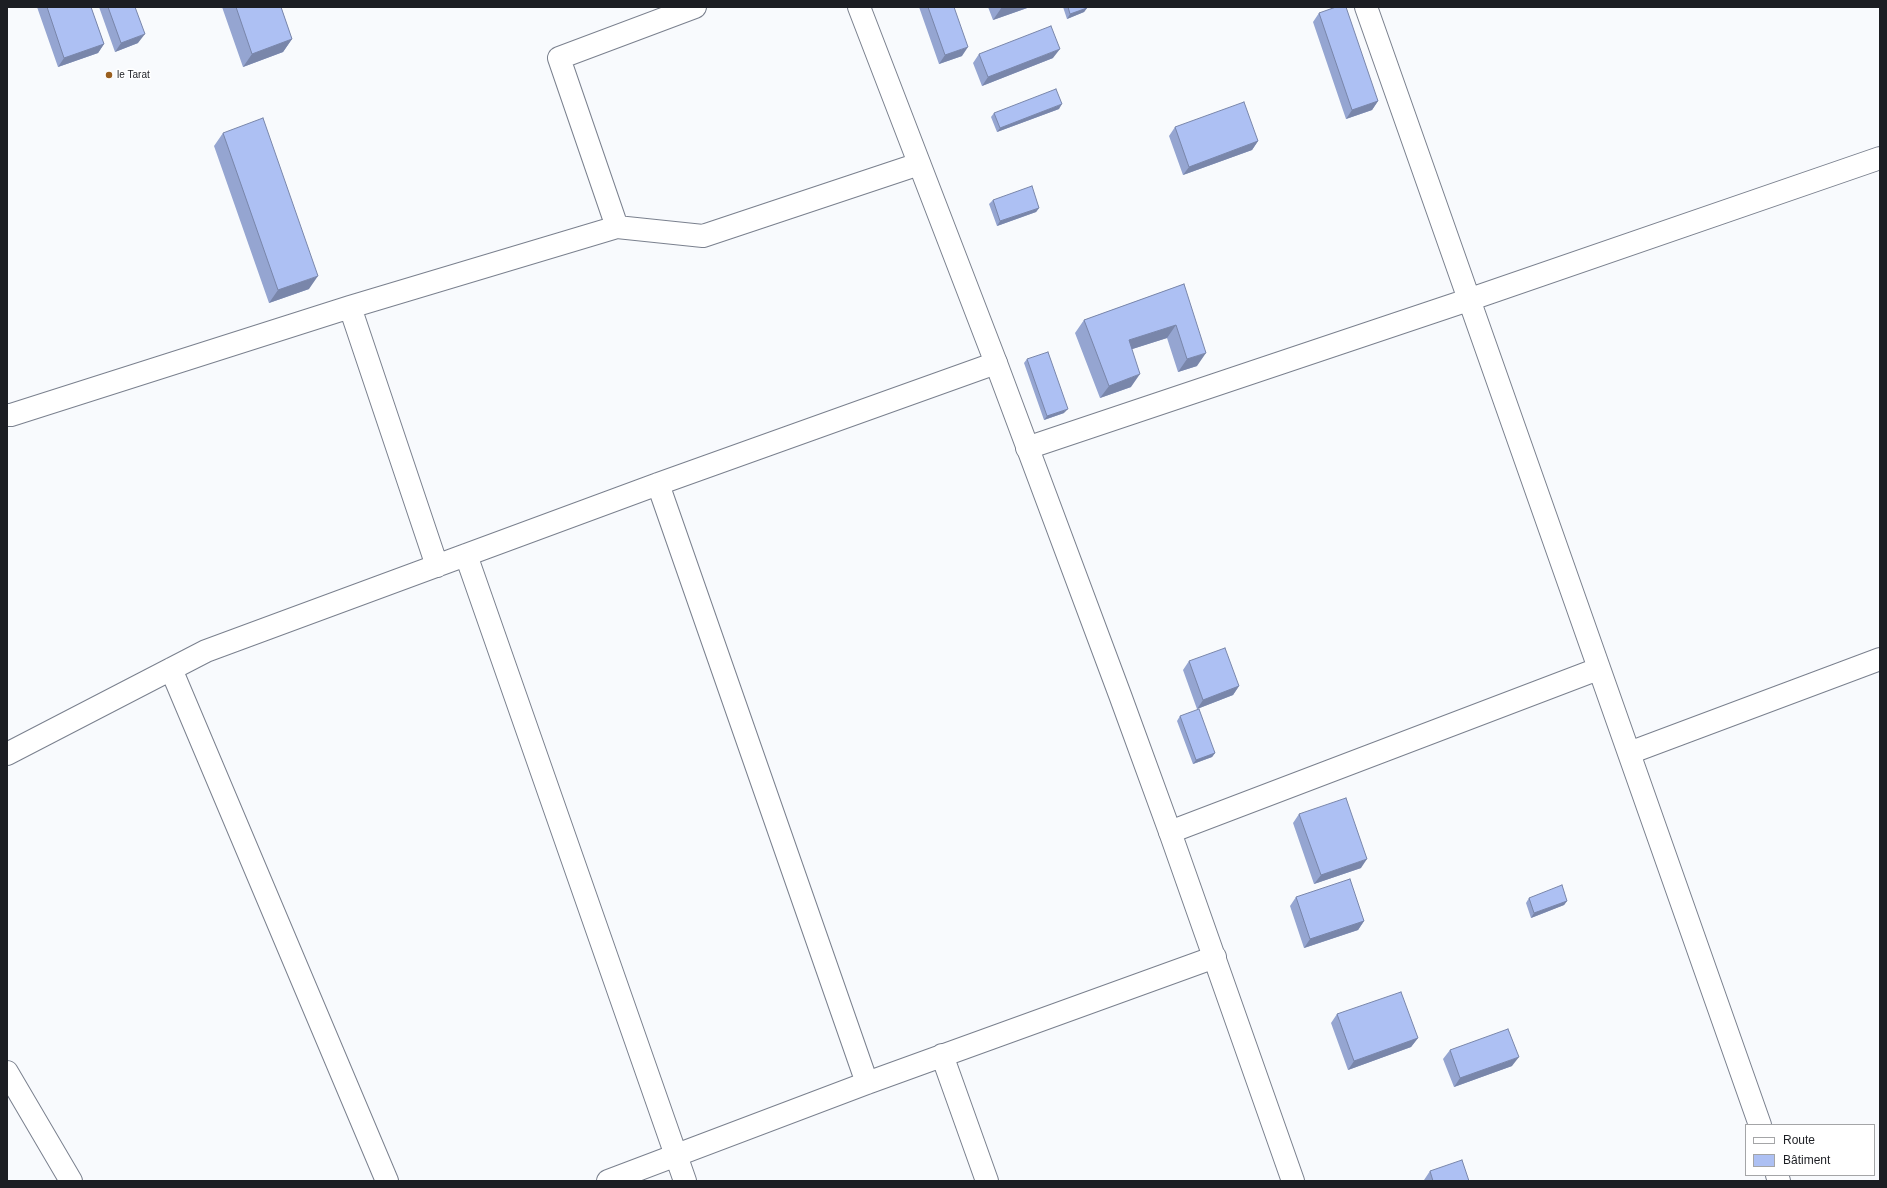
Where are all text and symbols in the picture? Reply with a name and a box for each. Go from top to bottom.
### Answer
place label: le Tarat [117,69,150,81]
marker: le Tarat [104,70,114,80]
legend [1745,1124,1875,1176]
text: Route [1783,1133,1815,1147]
text: Bâtiment [1783,1153,1830,1167]

